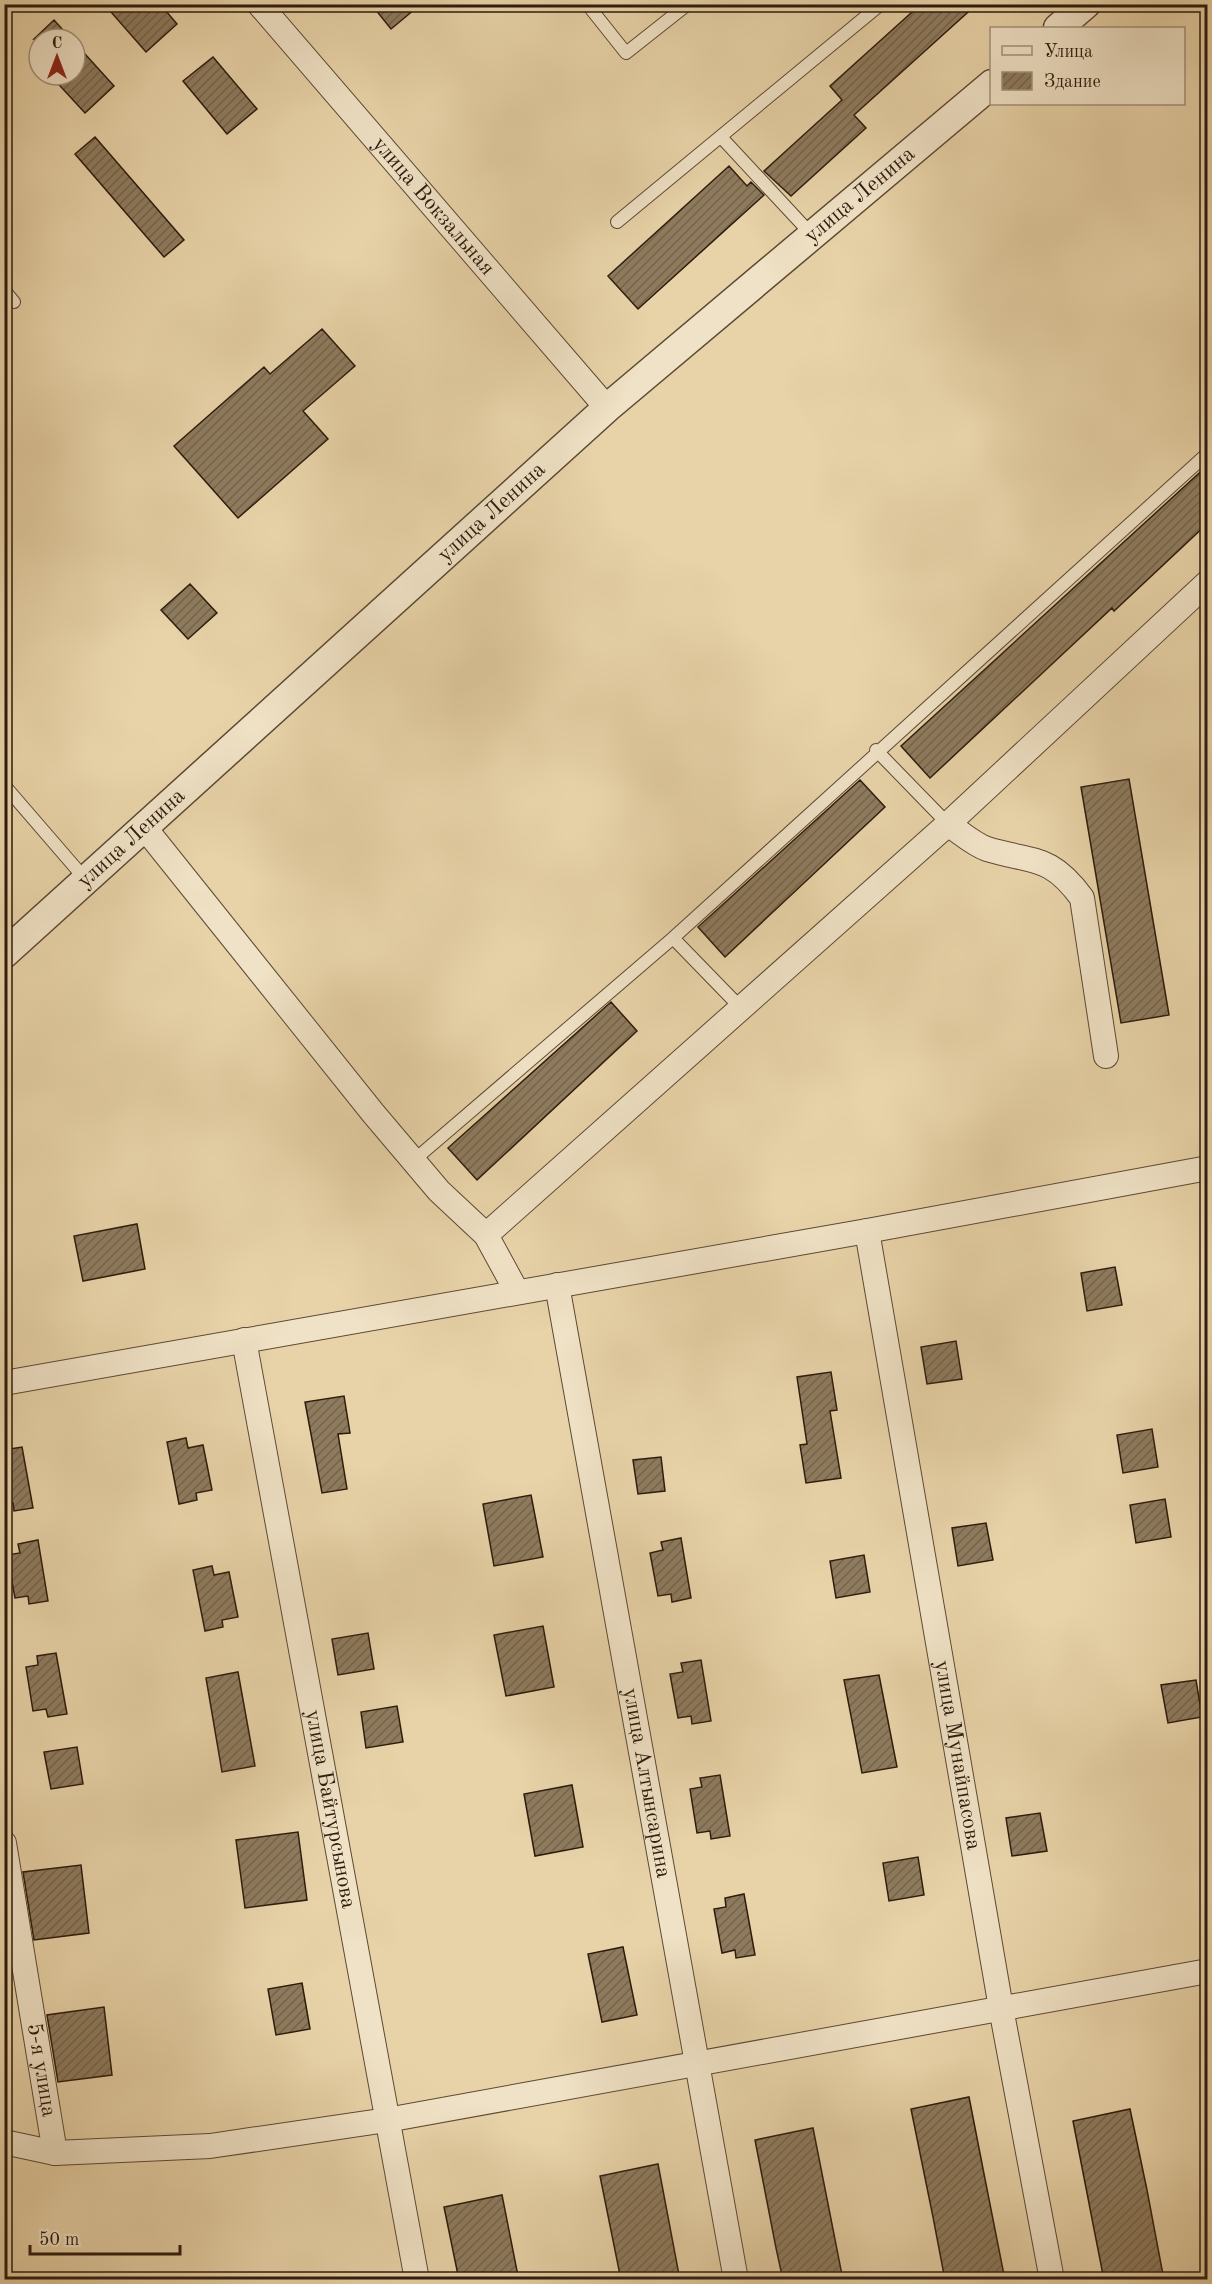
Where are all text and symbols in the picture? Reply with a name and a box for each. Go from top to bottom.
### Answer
north arrow [27,27,87,87]
legend [990,27,1185,105]
text: С [52,36,62,52]
text: Улица [1044,43,1093,61]
text: Здание [1044,73,1101,91]
street label: улица Вокзальная [368,133,499,280]
street label: улица Ленина [801,143,919,248]
street label: улица Ленина [434,458,550,566]
street label: улица Ленина [73,784,190,893]
street label: улица Мунайпасова [930,1659,985,1852]
street label: улица Алтынсарина [619,1686,675,1880]
street label: улица Байтурсынова [301,1708,359,1910]
street label: 5-я улица [23,2021,60,2119]
scale bar [30,2218,180,2256]
text: 50 m [39,2231,79,2249]

